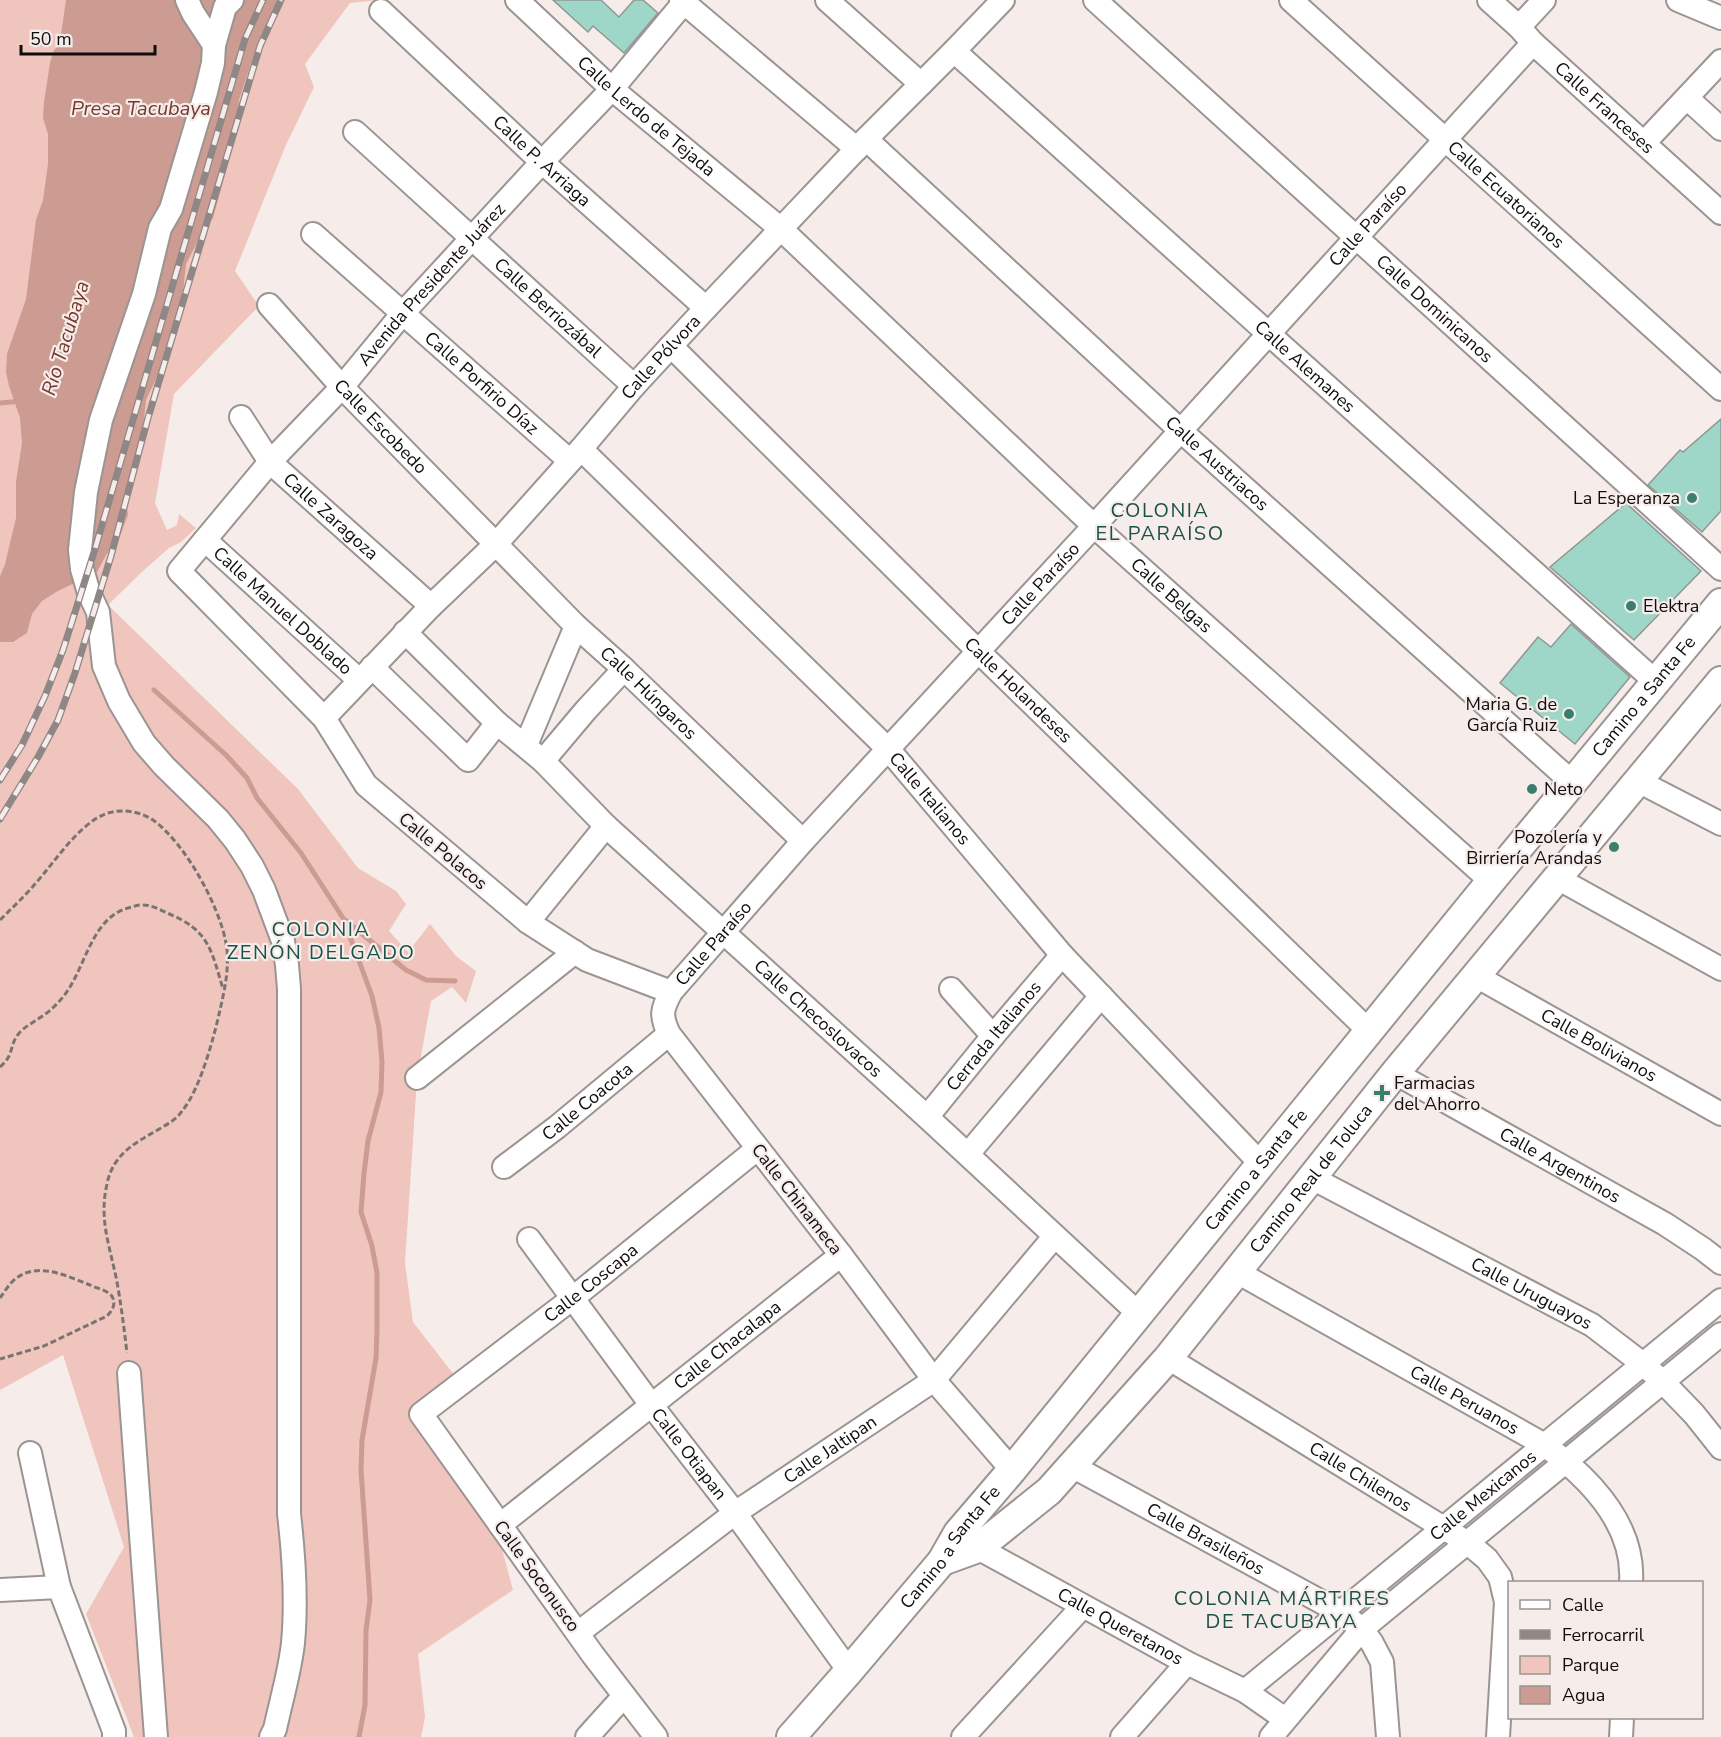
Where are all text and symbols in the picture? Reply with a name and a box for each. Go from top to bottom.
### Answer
scale bar [21,18,154,56]
text: 50 m [30,27,72,51]
street label: Calle Lerdo de Tejada [572,51,721,182]
street label: Calle Franceses [1549,56,1660,159]
water label: Presa Tacubaya [71,95,211,122]
street label: Calle P. Arriaga [488,110,596,212]
street label: Calle Ecuatorianos [1442,135,1570,254]
street label: Calle Paraíso [1323,178,1412,272]
street label: Avenida Presidente Juárez [352,198,511,371]
street label: Calle Dominicanos [1371,249,1498,368]
street label: Calle Berriozábal [489,252,608,364]
water label: Río Tacubaya [35,277,96,399]
street label: Calle Pólvora [616,309,706,405]
street label: Calle Alemanes [1250,315,1360,418]
street label: Calle Porfirio Díaz [419,326,544,440]
street label: Calle Escobedo [329,374,433,479]
street label: Calle Austriacos [1160,411,1274,516]
street label: Calle Zaragoza [278,467,384,565]
place label: La Esperanza [1573,486,1680,510]
marker: La Esperanza [1685,491,1699,505]
district label: COLONIA EL PARAÍSO [1096,497,1224,547]
street label: Calle Paraíso [996,537,1085,631]
street label: Calle Manuel Doblado [208,541,357,680]
street label: Calle Belgas [1125,552,1217,638]
place label: Elektra [1643,594,1699,618]
marker: Elektra [1624,599,1638,613]
street label: Camino a Santa Fe [1587,631,1701,762]
street label: Calle Holandeses [959,632,1078,748]
street label: Calle Húngaros [595,641,702,745]
place label: Maria G. de García Ruiz [1465,692,1557,737]
marker: Maria G. de García Ruiz [1562,707,1576,721]
street label: Calle Italianos [884,747,976,850]
place label: Neto [1544,777,1583,801]
marker: Neto [1525,782,1539,796]
street label: Calle Polacos [394,807,492,895]
place label: Pozolería y Birriería Arandas [1466,825,1603,870]
marker: Pozolería y Birriería Arandas [1607,840,1621,854]
street label: Calle Paraíso [670,896,757,991]
district label: COLONIA ZENÓN DELGADO [227,916,415,966]
street label: Calle Checoslovacos [749,954,888,1083]
street label: Cerrada Italianos [941,976,1047,1096]
street label: Calle Bolivianos [1536,1003,1661,1088]
street label: Calle Coacota [537,1057,638,1146]
place label: Farmacias del Ahorro [1394,1071,1480,1116]
marker: Farmacias del Ahorro [1375,1086,1389,1100]
street label: Camino Real de Toluca [1244,1099,1378,1258]
street label: Camino a Santa Fe [1199,1104,1313,1236]
street label: Calle Argentinos [1495,1122,1625,1209]
street label: Calle Chinameca [746,1138,848,1260]
street label: Calle Coscapa [539,1238,643,1328]
street label: Calle Uruguayos [1467,1252,1596,1335]
street label: Calle Chacalapa [669,1295,786,1395]
street label: Calle Peruanos [1406,1360,1523,1440]
street label: Calle Otiapan [646,1403,732,1505]
street label: Calle Jaltipan [779,1410,881,1489]
street label: Calle Chilenos [1304,1436,1416,1517]
street label: Calle Mexicanos [1425,1445,1541,1546]
street label: Camino a Santa Fe [895,1480,1006,1614]
street label: Calle Brasileños [1142,1497,1269,1581]
street label: Calle Soconusco [488,1515,586,1637]
legend [1508,1581,1703,1719]
street label: Calle Queretanos [1053,1582,1188,1671]
district label: COLONIA MÁRTIRES DE TACUBAYA [1174,1585,1390,1635]
text: Calle [1562,1593,1604,1617]
text: Ferrocarril [1562,1623,1645,1647]
text: Parque [1562,1653,1619,1677]
text: Agua [1562,1683,1605,1707]

